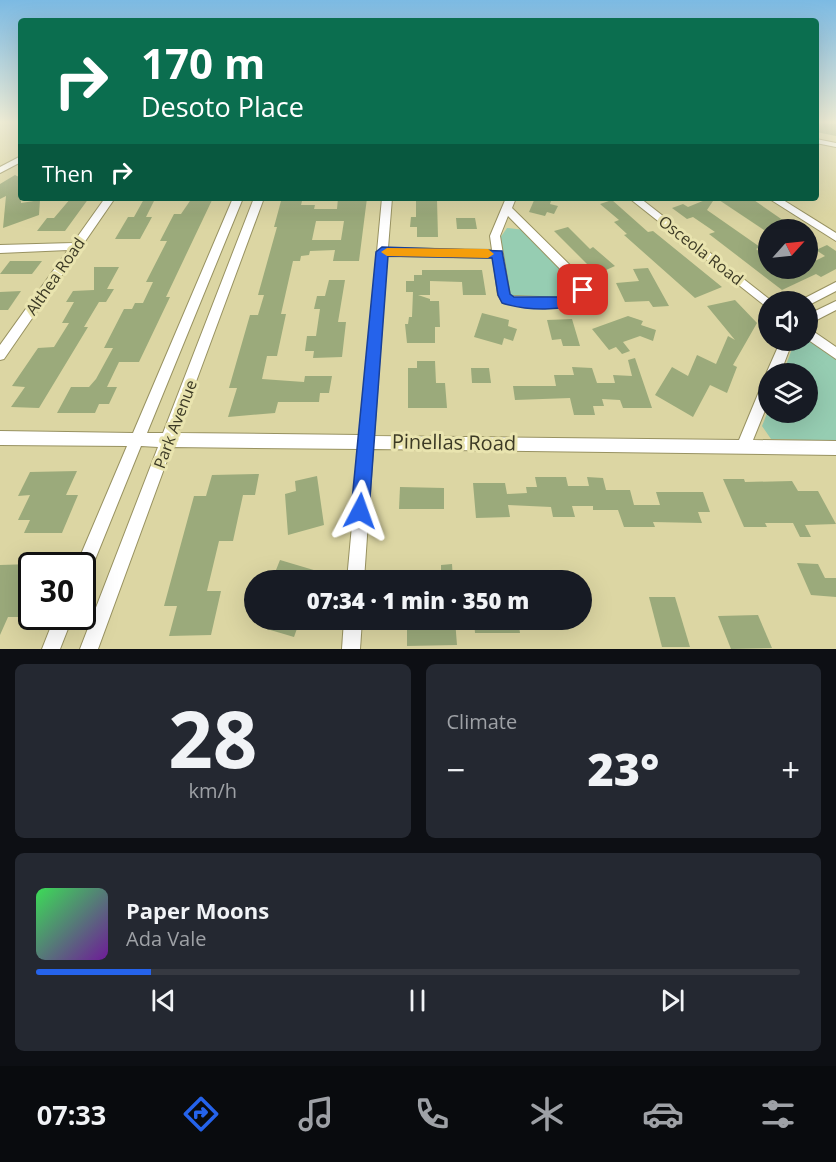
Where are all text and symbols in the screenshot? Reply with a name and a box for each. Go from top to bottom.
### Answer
text: 170 m [141,34,265,91]
icon: right [42,42,120,120]
text: Desoto Place [141,88,304,125]
icon: right [105,156,138,189]
text: Then [42,158,93,188]
street label: Osceola Road [654,210,748,290]
north arrow [758,219,818,279]
map controls [758,219,818,423]
street label: Althea Road [20,233,90,319]
pin [557,264,608,315]
icon: arrive [566,273,599,306]
button: sound [758,291,818,351]
button: layers [758,363,818,423]
street label: Park Avenue [148,376,202,472]
street label: Pinellas Road [392,427,516,457]
position arrow [328,479,392,543]
speed limit sign: 30 [18,552,96,630]
text: 07:34 · 1 min · 350 m [307,585,529,615]
text: 28 [168,685,257,791]
text: Climate [447,708,517,735]
text: 23° [587,738,659,799]
text: − [447,747,465,792]
text: + [781,747,800,792]
text: km/h [188,777,237,804]
text: Paper Moons [126,895,269,925]
text: Ada Vale [126,925,207,952]
icon: previous [147,984,180,1017]
icon: pause [401,984,434,1017]
icon: next [656,984,689,1017]
icon: directions [180,1093,222,1135]
icon: music [295,1093,337,1135]
icon: phone [411,1093,453,1135]
icon: climate [526,1093,568,1135]
icon: car [642,1093,684,1135]
icon: filters [757,1093,799,1135]
text: 07:33 [37,1096,106,1133]

